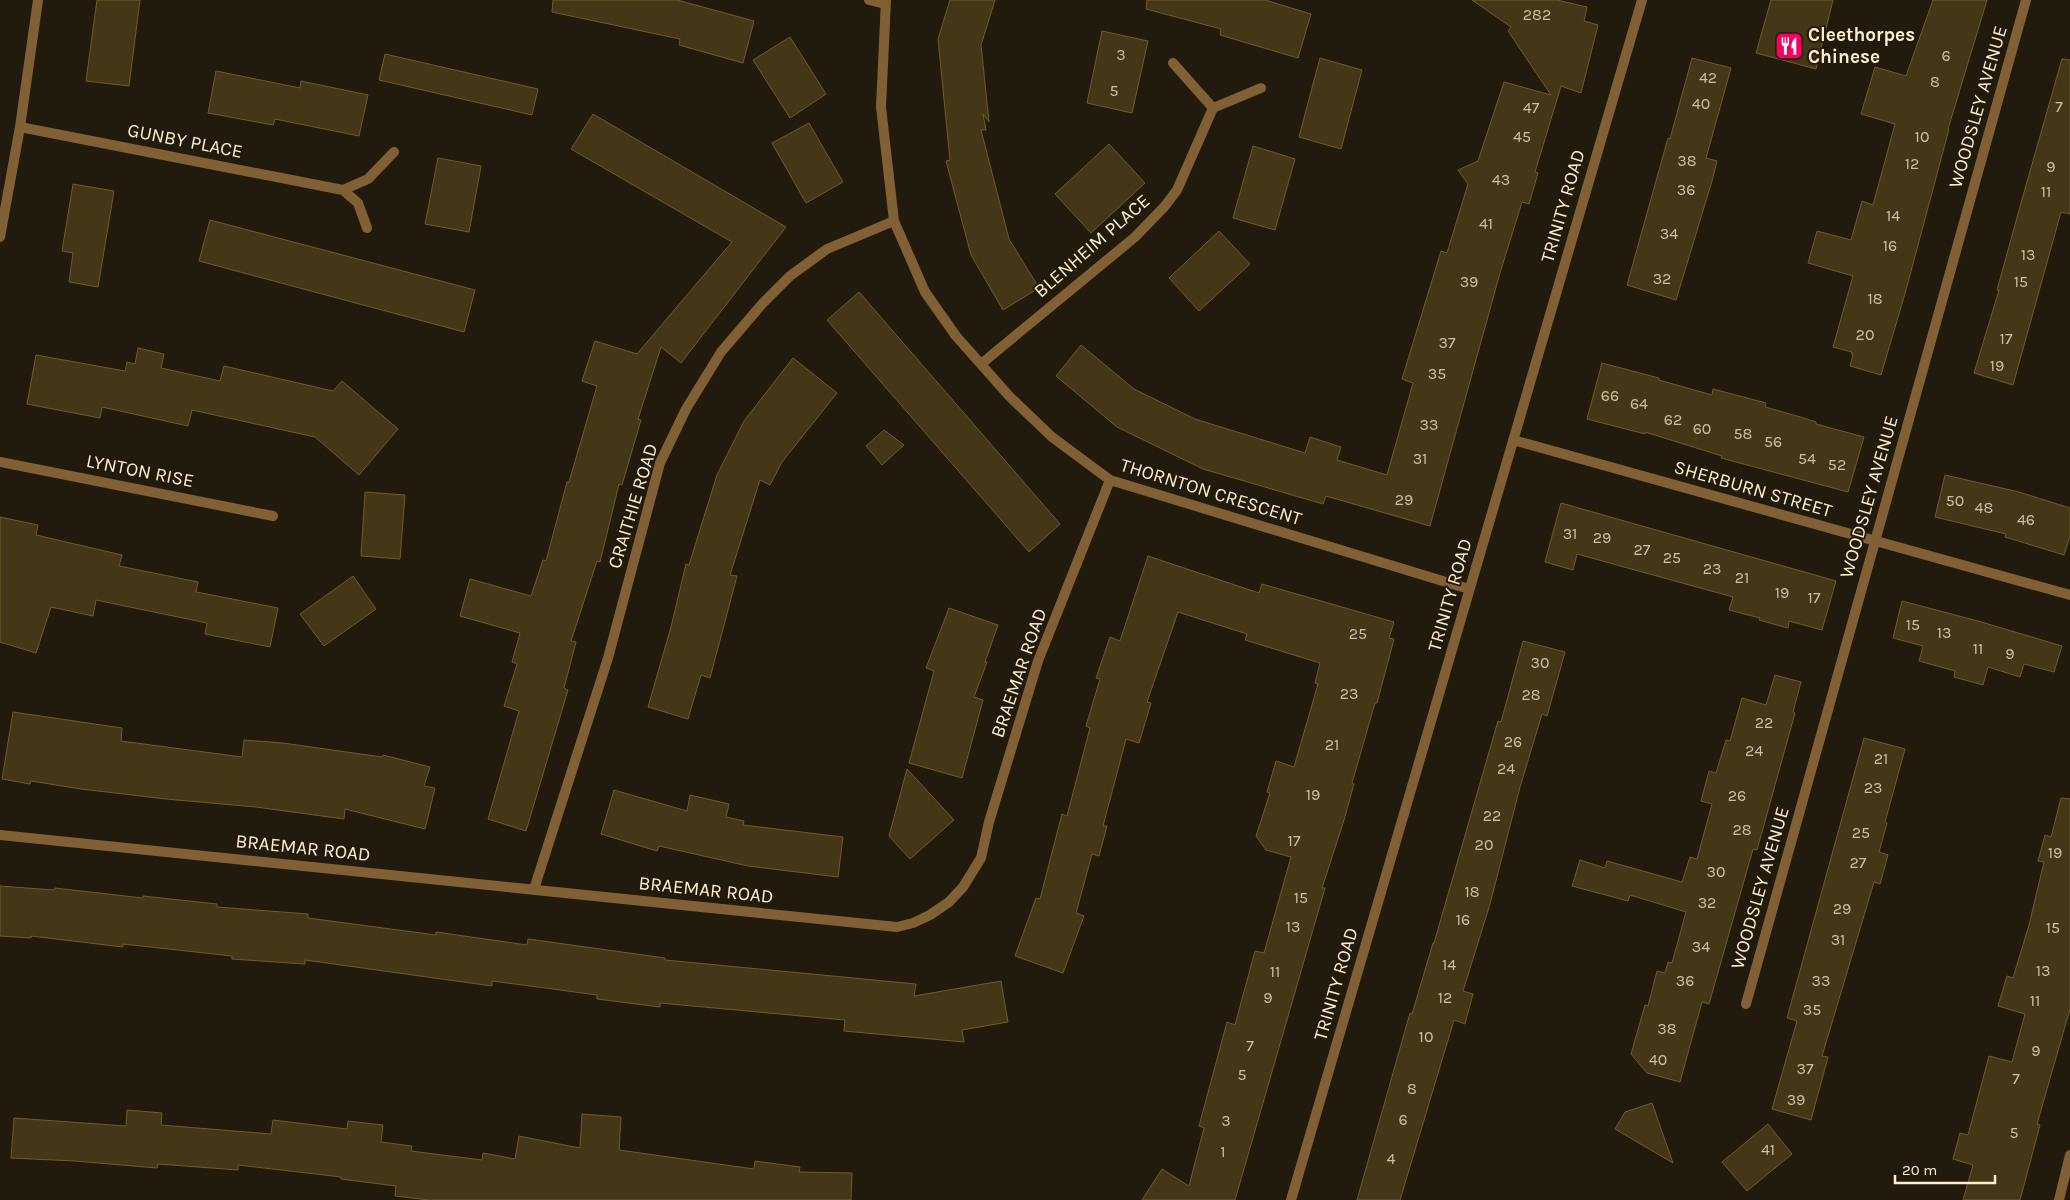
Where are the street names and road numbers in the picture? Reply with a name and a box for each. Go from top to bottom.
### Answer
street label: WOODSLEY AVENUE [1944,23,2012,191]
street label: GUNBY PLACE [125,119,245,163]
street label: TRINITY ROAD [1536,147,1590,265]
street label: BLENHEIM PLACE [1030,190,1154,302]
street label: WOODSLEY AVENUE [1835,413,1903,581]
street label: CRAITHIE ROAD [604,441,662,571]
street label: LYNTON RISE [84,450,196,492]
street label: THORNTON CRESCENT [1118,454,1305,530]
street label: SHERBURN STREET [1671,456,1835,522]
street label: TRINITY ROAD [1423,536,1477,654]
street label: BRAEMAR ROAD [987,605,1051,741]
street label: WOODSLEY AVENUE [1726,804,1794,972]
street label: BRAEMAR ROAD [234,830,372,866]
street label: BRAEMAR ROAD [637,872,775,908]
street label: TRINITY ROAD [1309,925,1363,1043]

